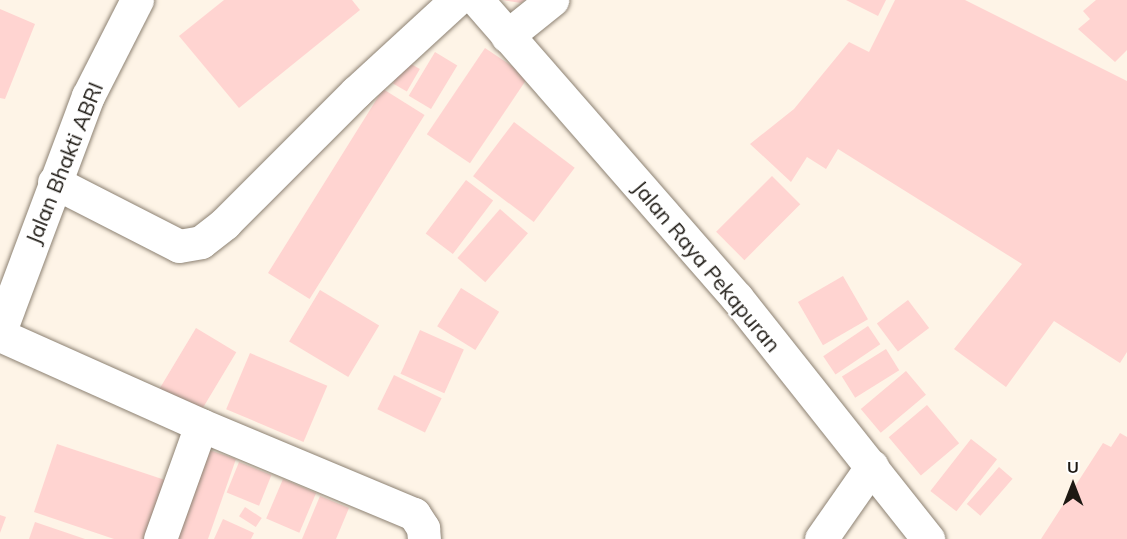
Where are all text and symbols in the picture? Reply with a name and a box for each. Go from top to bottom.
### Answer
street label: Jalan Bhakti ABRI [20,78,108,248]
street label: Jalan Raya Pekapuran [628,175,786,357]
north arrow [1043,455,1103,515]
text: U [1067,457,1079,477]

